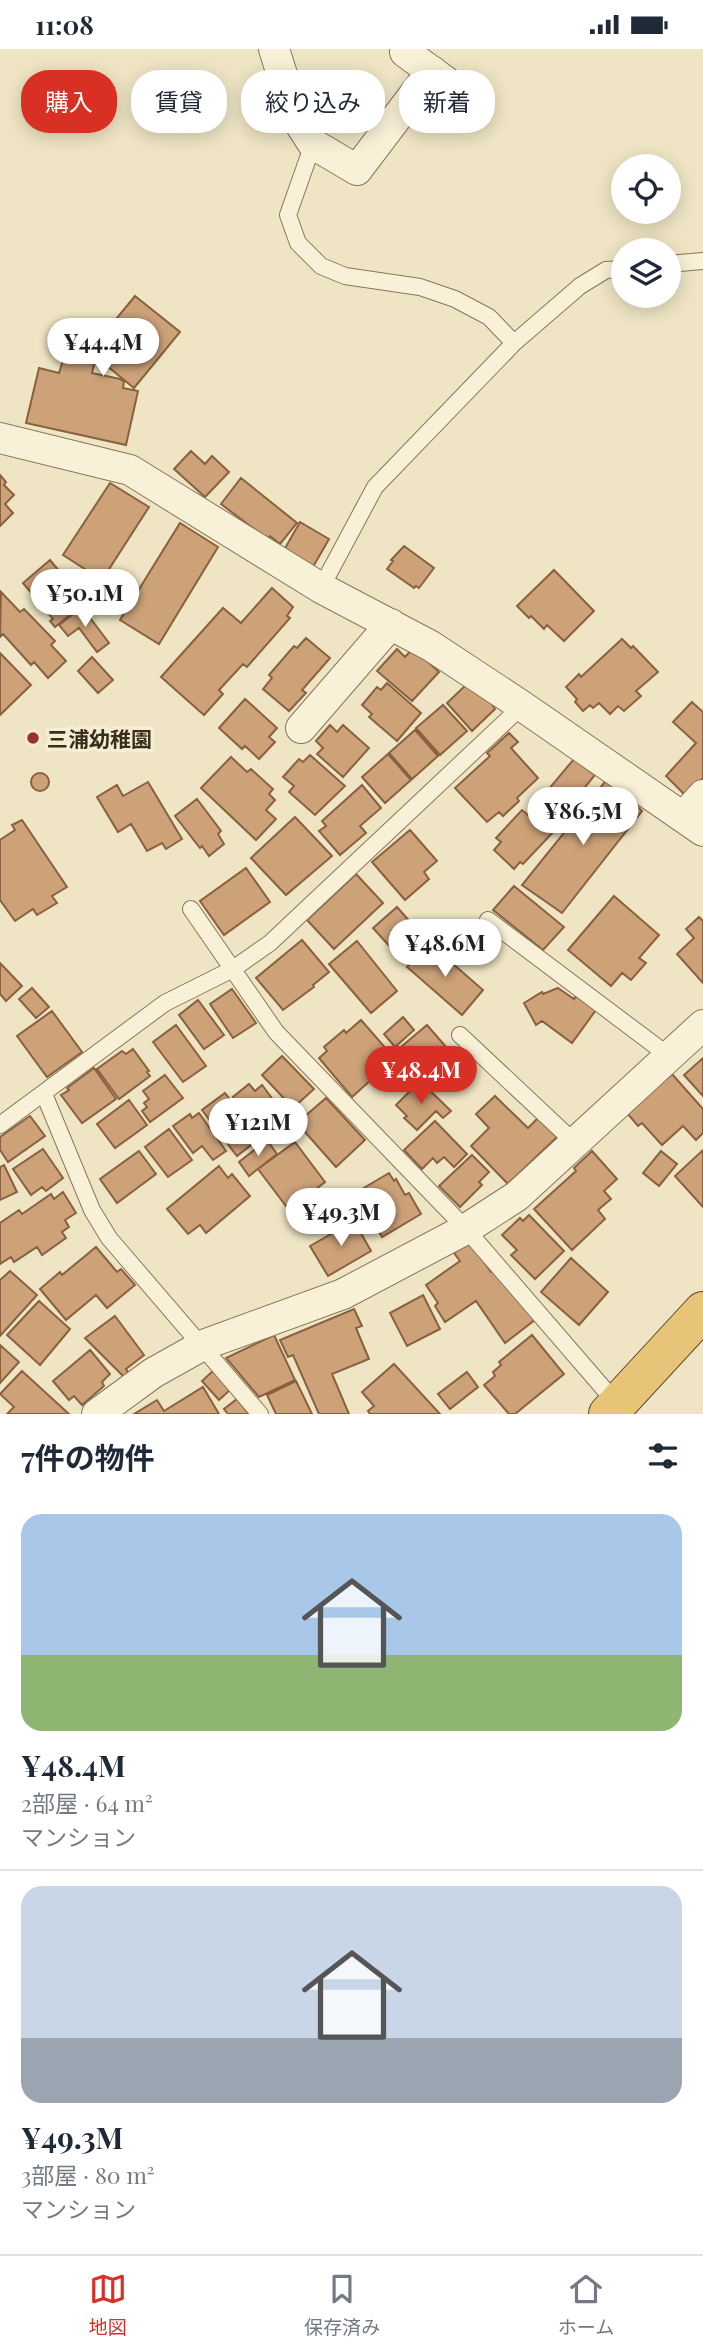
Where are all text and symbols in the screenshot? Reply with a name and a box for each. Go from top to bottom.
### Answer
text: 11:08 [35,7,94,42]
chip: 購入 [21,70,117,133]
chip: 賃貸 [131,70,227,133]
chip: 絞り込み [241,70,385,133]
chip: 新着 [399,70,495,133]
map controls [611,154,681,308]
button: locate [611,154,681,224]
button: layers [611,238,681,308]
pin: ¥44.4M [46,319,160,378]
text: ¥44.4M [63,325,143,356]
pin: ¥50.1M [28,569,142,629]
text: ¥50.1M [46,576,124,607]
place label: 三浦幼稚園 [47,724,152,752]
marker: 三浦幼稚園 [25,730,41,746]
pin: ¥86.5M [526,787,640,847]
text: ¥86.5M [543,794,623,825]
pin: ¥48.6M [388,919,502,979]
text: ¥48.6M [404,926,486,957]
pin: ¥48.4M [364,1047,478,1106]
text: ¥48.4M [381,1053,461,1084]
pin: ¥121M [209,1099,307,1158]
text: ¥121M [225,1105,291,1136]
pin: ¥49.3M [284,1189,398,1248]
text: ¥49.3M [302,1195,380,1226]
text: 7件の物件 [21,1437,155,1477]
icon: filters [644,1437,682,1475]
icon: home [289,1560,415,1686]
text: ¥48.4M [21,1745,126,1785]
text: 2部屋 · 64 m² [21,1787,153,1818]
text: マンション [21,1821,136,1852]
icon: home [289,1932,415,2058]
text: ¥49.3M [21,2117,123,2157]
text: 3部屋 · 80 m² [21,2159,155,2190]
text: マンション [21,2193,136,2224]
tab: 地図 [89,2270,127,2339]
tab: 保存済み [304,2270,380,2339]
tab: ホーム [558,2270,614,2339]

